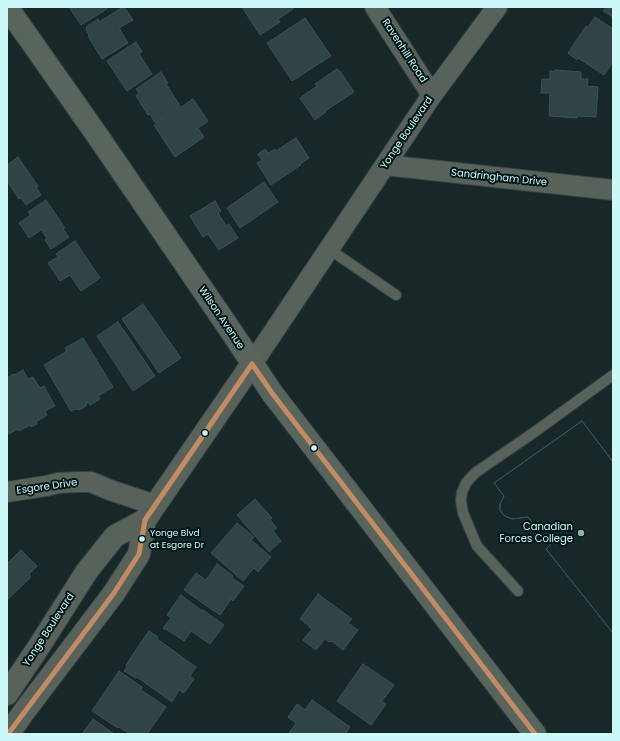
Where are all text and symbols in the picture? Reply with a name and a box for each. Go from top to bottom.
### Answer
street label: Ravenhill Road [379,17,429,85]
street label: Yonge Boulevard [378,95,436,171]
street label: Sandringham Drive [450,167,548,189]
street label: Wilson Avenue [196,284,246,352]
unlabelled marker [200,428,210,438]
unlabelled marker [309,443,319,453]
street label: Esgore Drive [16,477,78,497]
place label: Canadian Forces College [499,521,573,544]
marker: Canadian Forces College [576,528,586,538]
place label: Yonge Blvd at Esgore Dr [150,529,204,550]
marker: Yonge Blvd at Esgore Dr [137,534,147,544]
street label: Yonge Boulevard [21,591,77,669]

